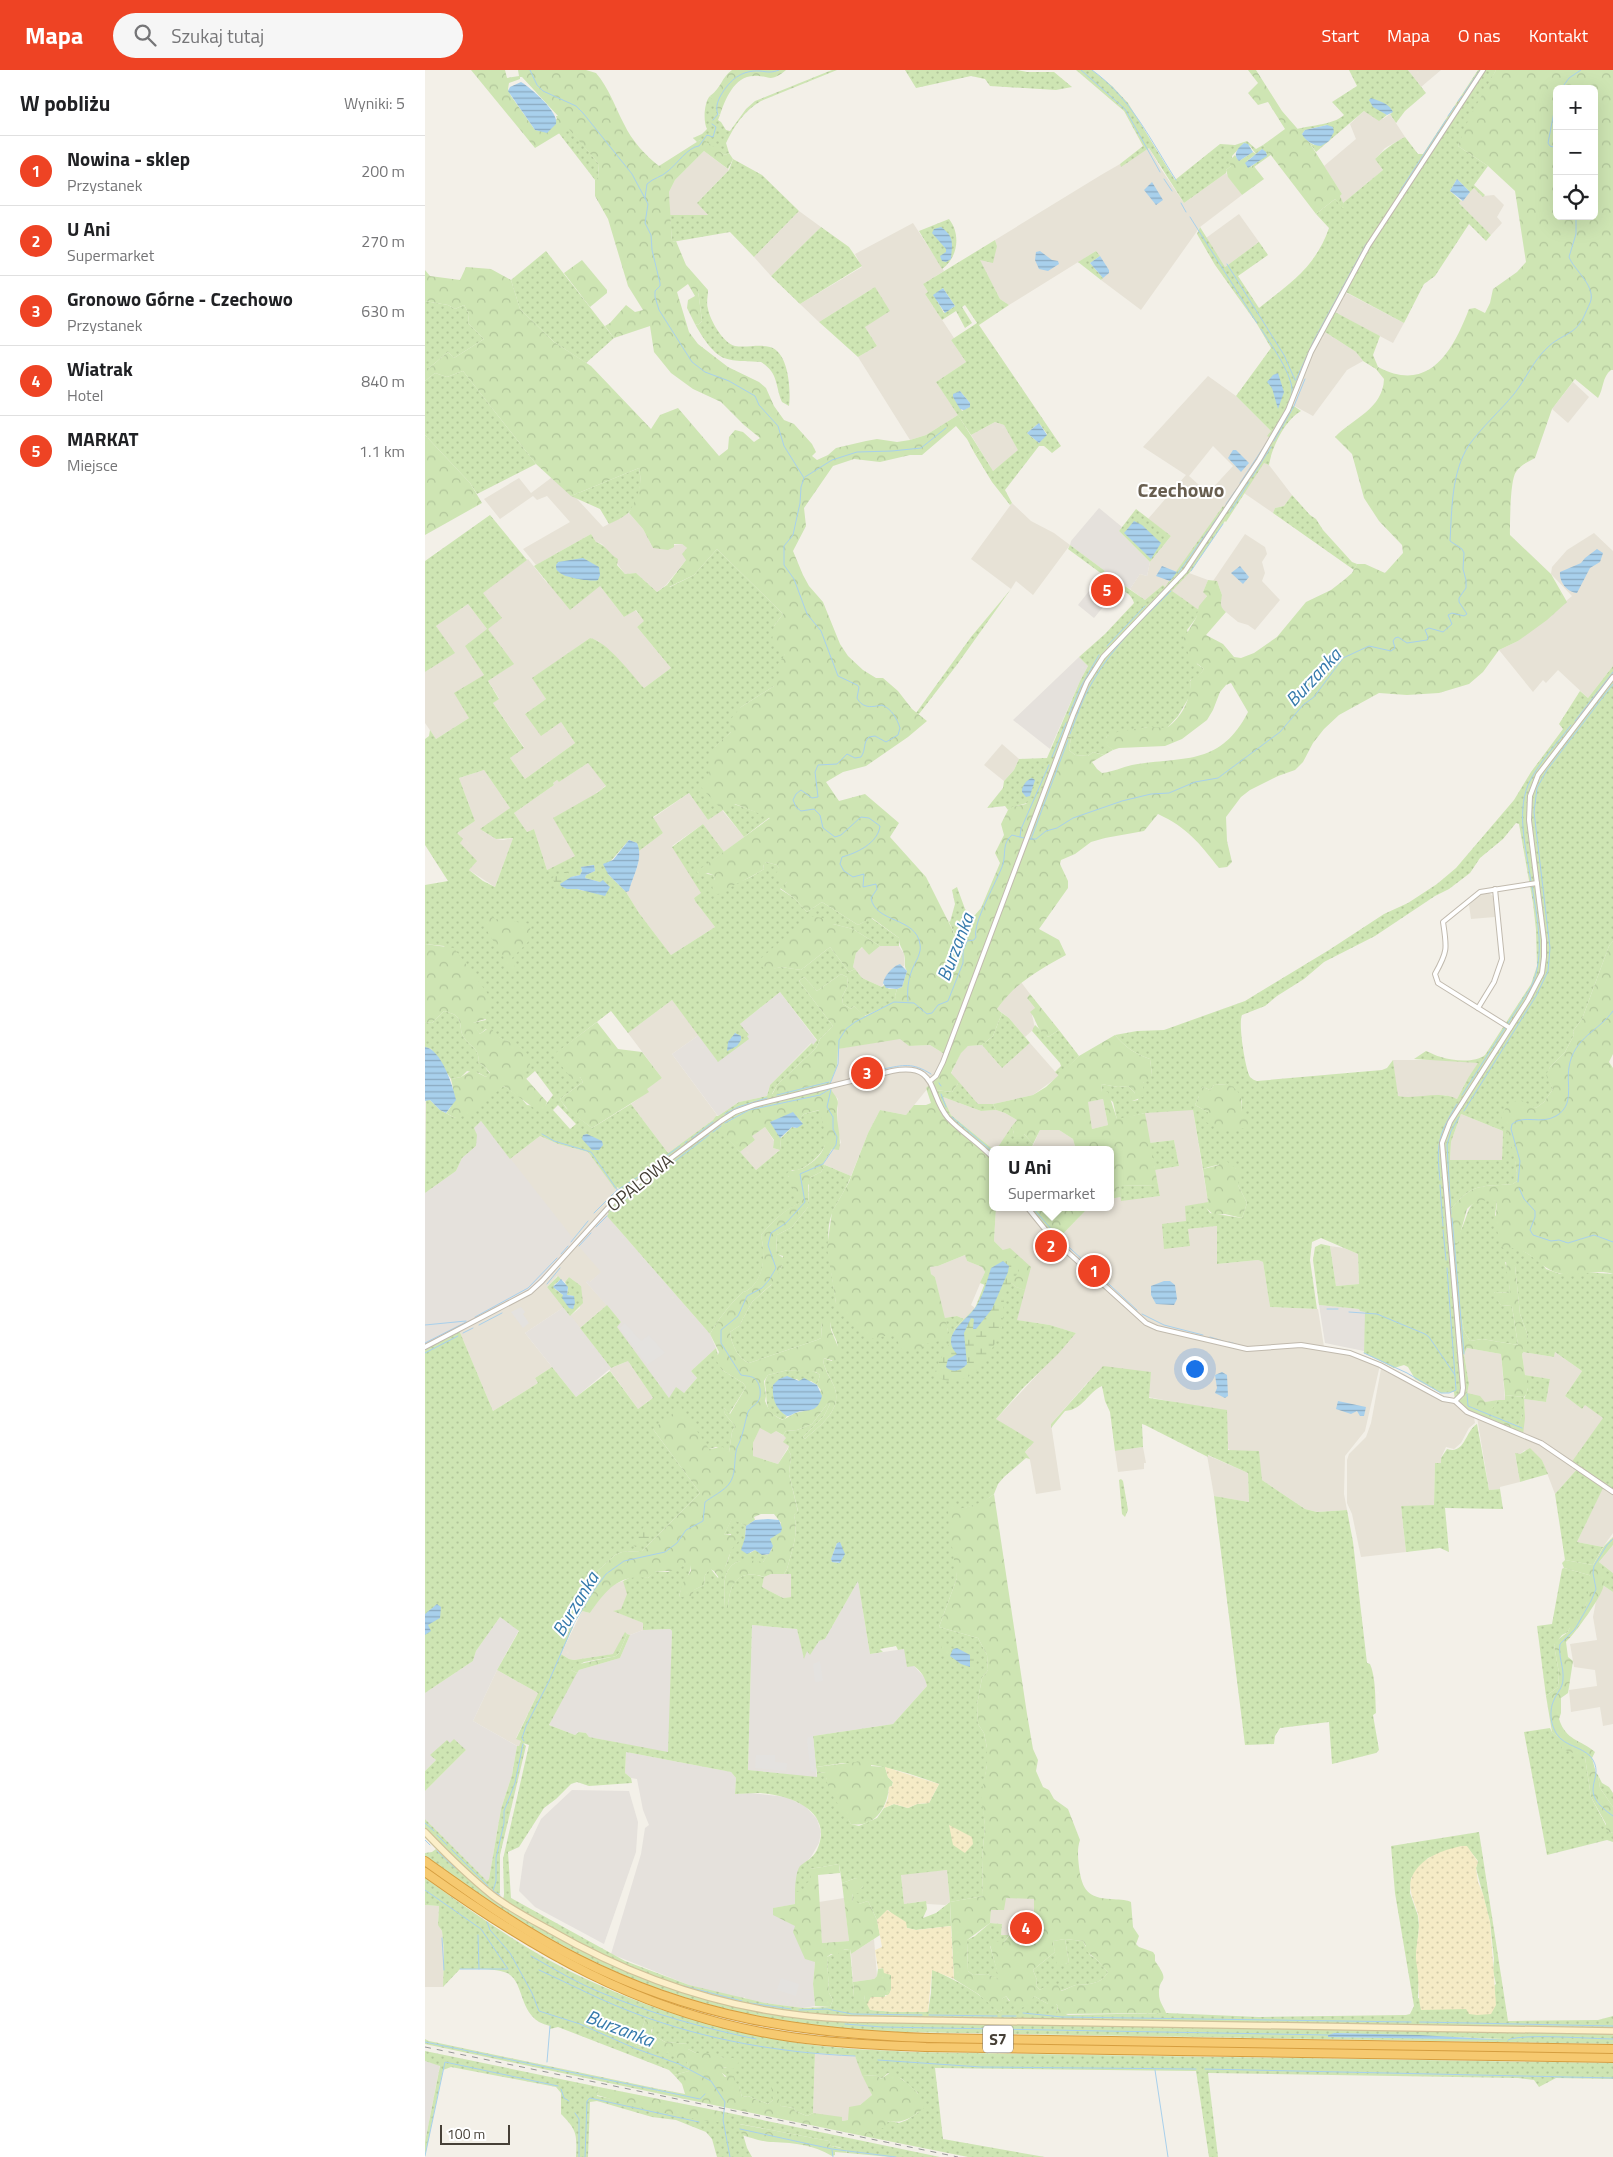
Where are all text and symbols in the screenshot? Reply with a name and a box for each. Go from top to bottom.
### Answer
search box [113,13,463,58]
text: Mapa [25,17,83,53]
icon: search [131,21,159,49]
text: Szukaj tutaj [171,21,264,50]
text: Start [1322,22,1359,49]
text: Mapa [1387,22,1430,49]
text: O nas [1458,22,1501,49]
text: Kontakt [1529,22,1588,49]
map controls [1553,85,1598,220]
button: + [1553,85,1598,130]
text: W pobliżu [20,87,110,119]
text: Wyniki: 5 [344,91,405,115]
button: − [1553,130,1598,175]
text: Nowina - sklep [67,144,190,173]
text: 1 [32,159,40,183]
text: 200 m [361,159,405,183]
text: Przystanek [67,173,142,197]
button: locate [1553,175,1598,220]
text: U Ani [67,214,110,243]
text: 2 [32,229,40,253]
text: 270 m [361,229,405,253]
text: Supermarket [67,243,154,267]
text: Gronowo Górne - Czechowo [67,284,293,313]
text: 3 [32,299,40,323]
text: 630 m [361,299,405,323]
text: Przystanek [67,313,142,337]
text: Wiatrak [67,354,133,383]
text: 4 [32,369,40,393]
text: 840 m [361,369,405,393]
text: Hotel [67,383,104,407]
text: MARKAT [67,424,139,453]
text: 5 [32,439,40,463]
text: 1.1 km [359,439,405,463]
text: Miejsce [67,453,118,477]
district label: Czechowo [1138,474,1224,505]
pin: 5 [1091,571,1123,609]
water label: Burzanka [1278,640,1348,712]
water label: Burzanka [928,907,981,985]
pin: 3 [851,1054,883,1092]
popup [989,1146,1114,1211]
street label: OPALOWA [600,1147,679,1218]
text: U Ani [1008,1152,1051,1181]
text: Supermarket [1008,1181,1095,1205]
pin: 2 [1035,1227,1067,1265]
pin: 1 [1078,1252,1110,1290]
your location [1182,1356,1208,1382]
water label: Burzanka [544,1565,606,1642]
pin: 4 [1010,1909,1042,1947]
water label: Burzanka [582,2001,660,2054]
road number: S7 [983,2026,1013,2052]
scale bar [440,2122,510,2145]
text: 100 m [447,2123,485,2144]

